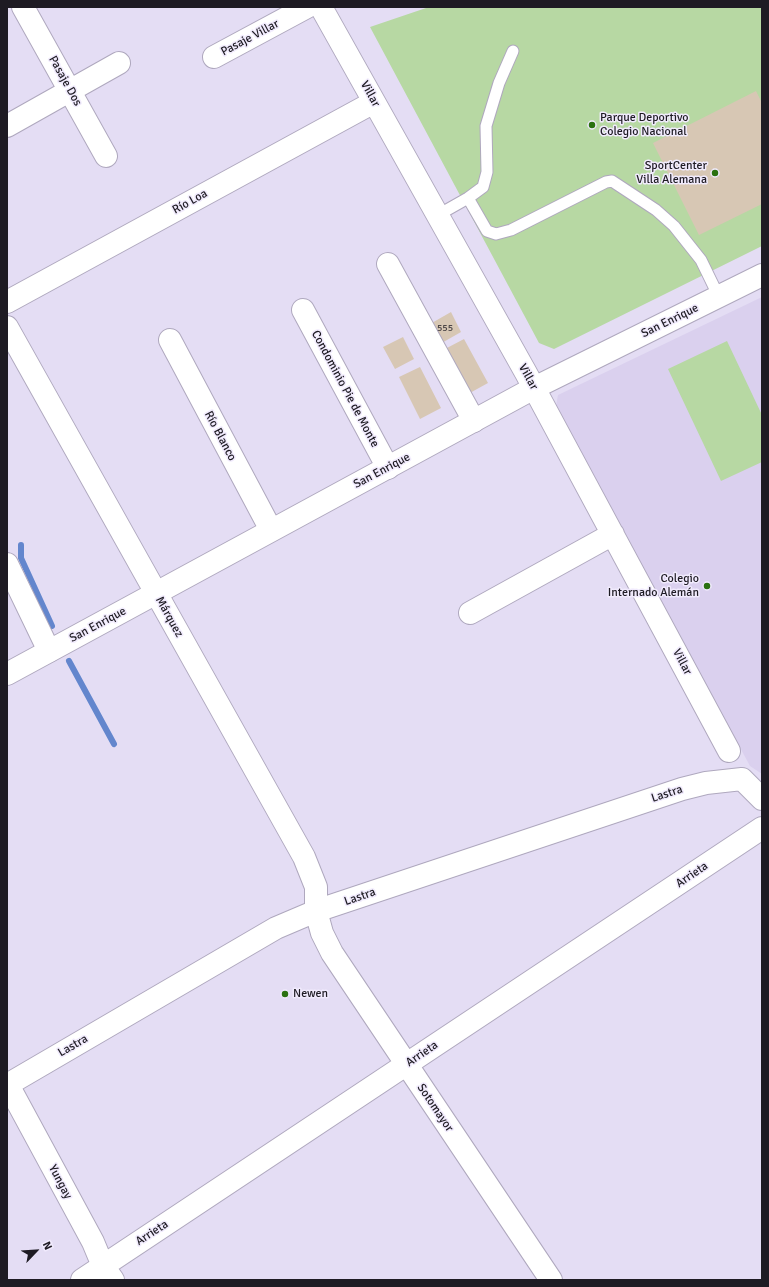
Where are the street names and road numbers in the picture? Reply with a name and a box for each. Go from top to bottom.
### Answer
street label: Pasaje Villar [219,17,281,59]
street label: Pasaje Dos [45,53,85,109]
street label: Villar [357,78,383,110]
street label: Río Loa [170,187,210,217]
street label: San Enrique [639,301,701,341]
street label: Condominio Pie de Monte [308,328,382,450]
street label: Villar [515,361,541,393]
street label: Río Blanco [201,409,239,463]
street label: San Enrique [351,450,413,492]
street label: Márquez [152,594,186,640]
street label: San Enrique [67,604,129,646]
street label: Villar [669,646,695,678]
street label: Lastra [650,782,684,806]
street label: Arrieta [673,859,711,891]
street label: Lastra [342,885,378,909]
street label: Lastra [56,1032,90,1060]
street label: Arrieta [403,1038,441,1070]
street label: Sotomayor [414,1081,456,1135]
street label: Yungay [45,1162,75,1202]
street label: Arrieta [133,1217,171,1249]

